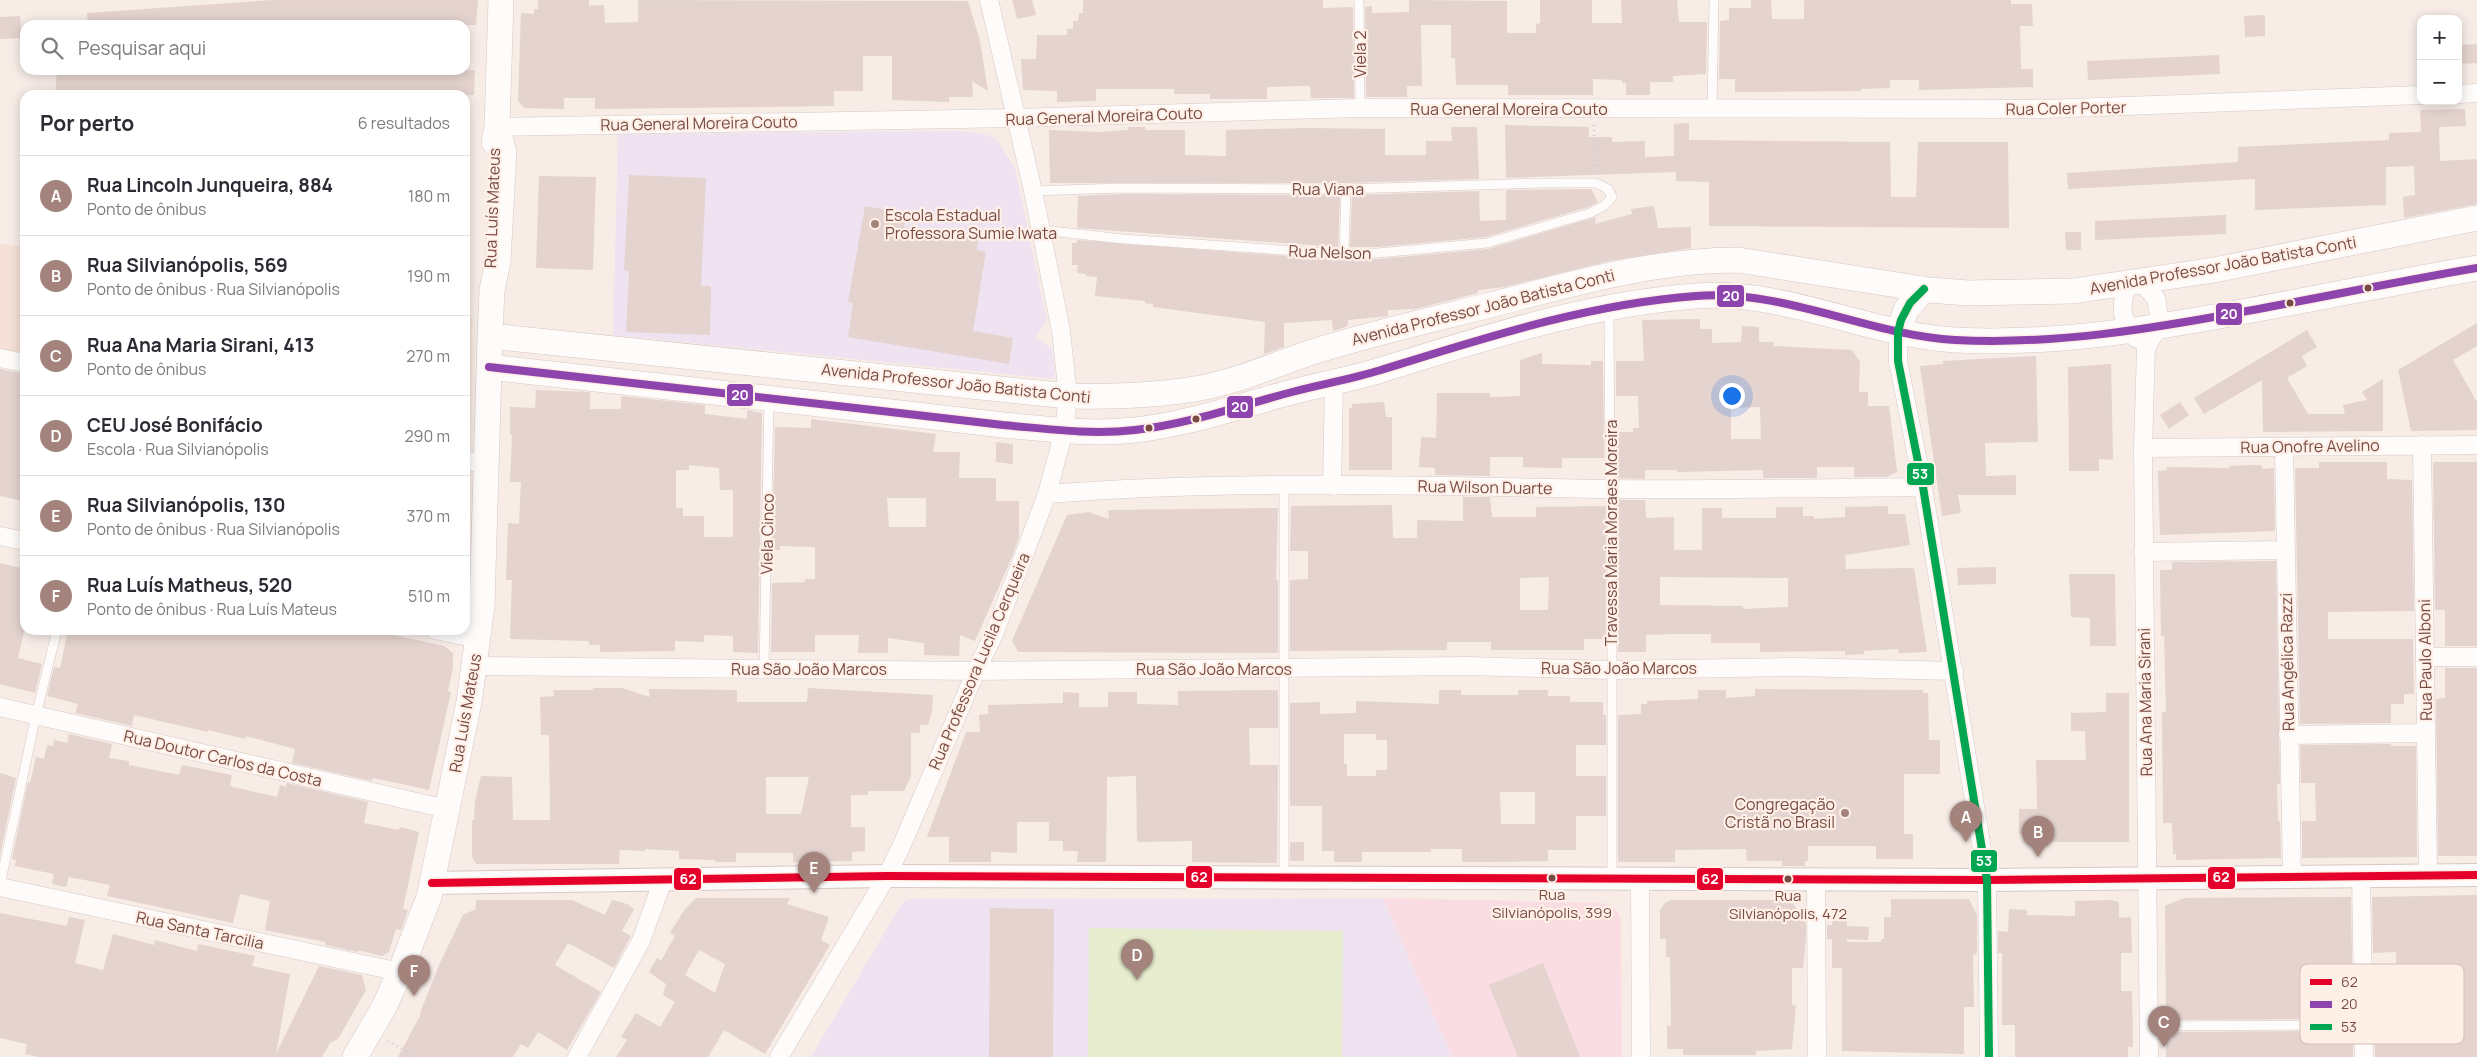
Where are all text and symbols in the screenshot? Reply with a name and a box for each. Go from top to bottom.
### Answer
map controls [2417,15,2462,105]
button: + [2417,15,2462,60]
search box [20,20,470,75]
street label: Viela 2 [1349,30,1371,78]
icon: search [38,34,66,62]
text: Pesquisar aqui [78,35,206,61]
button: − [2417,60,2462,105]
street label: Rua Coler Porter [2005,96,2127,120]
street label: Rua General Moreira Couto [1410,98,1608,120]
street label: Rua General Moreira Couto [1005,102,1203,130]
text: Por perto [40,109,134,137]
street label: Rua General Moreira Couto [600,110,798,136]
text: 6 resultados [358,112,450,134]
street label: Rua Luís Mateus [479,147,505,269]
text: Rua Lincoln Junqueira, 884 [87,172,333,198]
street label: Rua Viana [1292,178,1364,200]
text: A [51,185,61,207]
text: 180 m [408,185,450,207]
text: Ponto de ônibus [87,198,206,220]
place label: Escola Estadual Professora Sumie Iwata [885,204,1057,244]
marker: Escola Estadual Professora Sumie Iwata [869,218,881,230]
street label: Avenida Professor João Batista Conti [2088,231,2358,299]
street label: Rua Nelson [1288,240,1372,264]
text: Rua Silvianópolis, 569 [87,252,288,278]
street label: Avenida Professor João Batista Conti [1349,264,1617,350]
text: B [51,265,61,287]
text: 190 m [407,265,450,287]
text: Ponto de ônibus · Rua Silvianópolis [87,278,340,300]
unlabelled marker [2363,283,2373,293]
line badge: 20 [1716,284,1745,308]
text: 20 [1722,286,1740,305]
unlabelled marker [2285,298,2295,308]
line badge: 20 [2215,302,2243,326]
text: 20 [2220,304,2238,323]
text: Rua Ana Maria Sirani, 413 [87,332,314,358]
text: C [50,345,62,367]
text: 270 m [406,345,450,367]
text: Ponto de ônibus [87,358,206,380]
street label: Avenida Professor João Batista Conti [820,358,1092,408]
line badge: 20 [726,383,754,407]
your location [1719,383,1745,409]
text: 20 [731,385,749,404]
line badge: 20 [1226,395,1254,419]
text: 20 [1231,397,1249,416]
text: CEU José Bonifácio [87,412,263,438]
unlabelled marker [1191,414,1201,424]
street label: Travessa Maria Moraes Moreira [1600,420,1622,646]
unlabelled marker [1144,423,1154,433]
text: D [50,425,62,447]
text: 290 m [404,425,450,447]
street label: Rua Onofre Avelino [2240,434,2380,458]
text: Escola · Rua Silvianópolis [87,438,269,460]
line badge: 53 [1906,462,1935,486]
text: 53 [1912,464,1928,483]
street label: Rua Wilson Duarte [1417,475,1553,499]
text: Rua Silvianópolis, 130 [87,492,285,518]
street label: Viela Cinco [755,493,779,575]
text: E [51,505,61,527]
text: 370 m [407,505,450,527]
text: Ponto de ônibus · Rua Silvianópolis [87,518,340,540]
street label: Rua Professora Lucila Cerqueira [923,549,1035,773]
text: Rua Luís Matheus, 520 [87,572,293,598]
text: F [52,585,60,607]
text: 510 m [408,585,450,607]
street label: Rua Angélica Razzi [2275,593,2299,731]
text: Ponto de ônibus · Rua Luís Mateus [87,598,337,620]
street label: Rua Paulo Alboni [2413,599,2437,721]
street label: Rua Ana Maria Sirani [2133,628,2157,776]
street label: Rua Luís Mateus [444,652,486,774]
street label: Rua São João Marcos [1541,657,1697,679]
street label: Rua São João Marcos [731,658,887,680]
street label: Rua São João Marcos [1136,658,1292,680]
street label: Rua Doutor Carlos da Costa [122,724,324,792]
place label: Congregação Cristã no Brasil [1725,793,1835,833]
pin: A [1950,801,1982,842]
marker: Congregação Cristã no Brasil [1839,807,1851,819]
pin: B [2022,816,2054,857]
line badge: 53 [1970,849,1998,873]
text: 53 [1976,851,1992,870]
pin: E [798,852,830,893]
line badge: 62 [1185,865,1213,889]
line badge: 62 [2207,866,2236,890]
line badge: 62 [673,867,702,891]
text: 62 [1190,867,1208,886]
line badge: 62 [1696,867,1724,891]
text: 62 [2212,867,2230,886]
text: 62 [679,869,697,888]
text: 62 [1701,869,1719,888]
marker: Rua Silvianópolis, 399 [1547,873,1557,883]
marker: Rua Silvianópolis, 472 [1783,874,1793,884]
place label: Rua Silvianópolis, 399 [1492,884,1612,923]
place label: Rua Silvianópolis, 472 [1729,885,1847,924]
street label: Rua Santa Tarcilia [134,906,266,954]
pin: D [1121,939,1153,980]
pin: F [398,955,430,996]
legend [2300,964,2464,1044]
text: 62 [2341,972,2358,991]
text: 20 [2341,994,2358,1013]
pin: C [2148,1006,2180,1047]
text: 53 [2341,1017,2357,1036]

